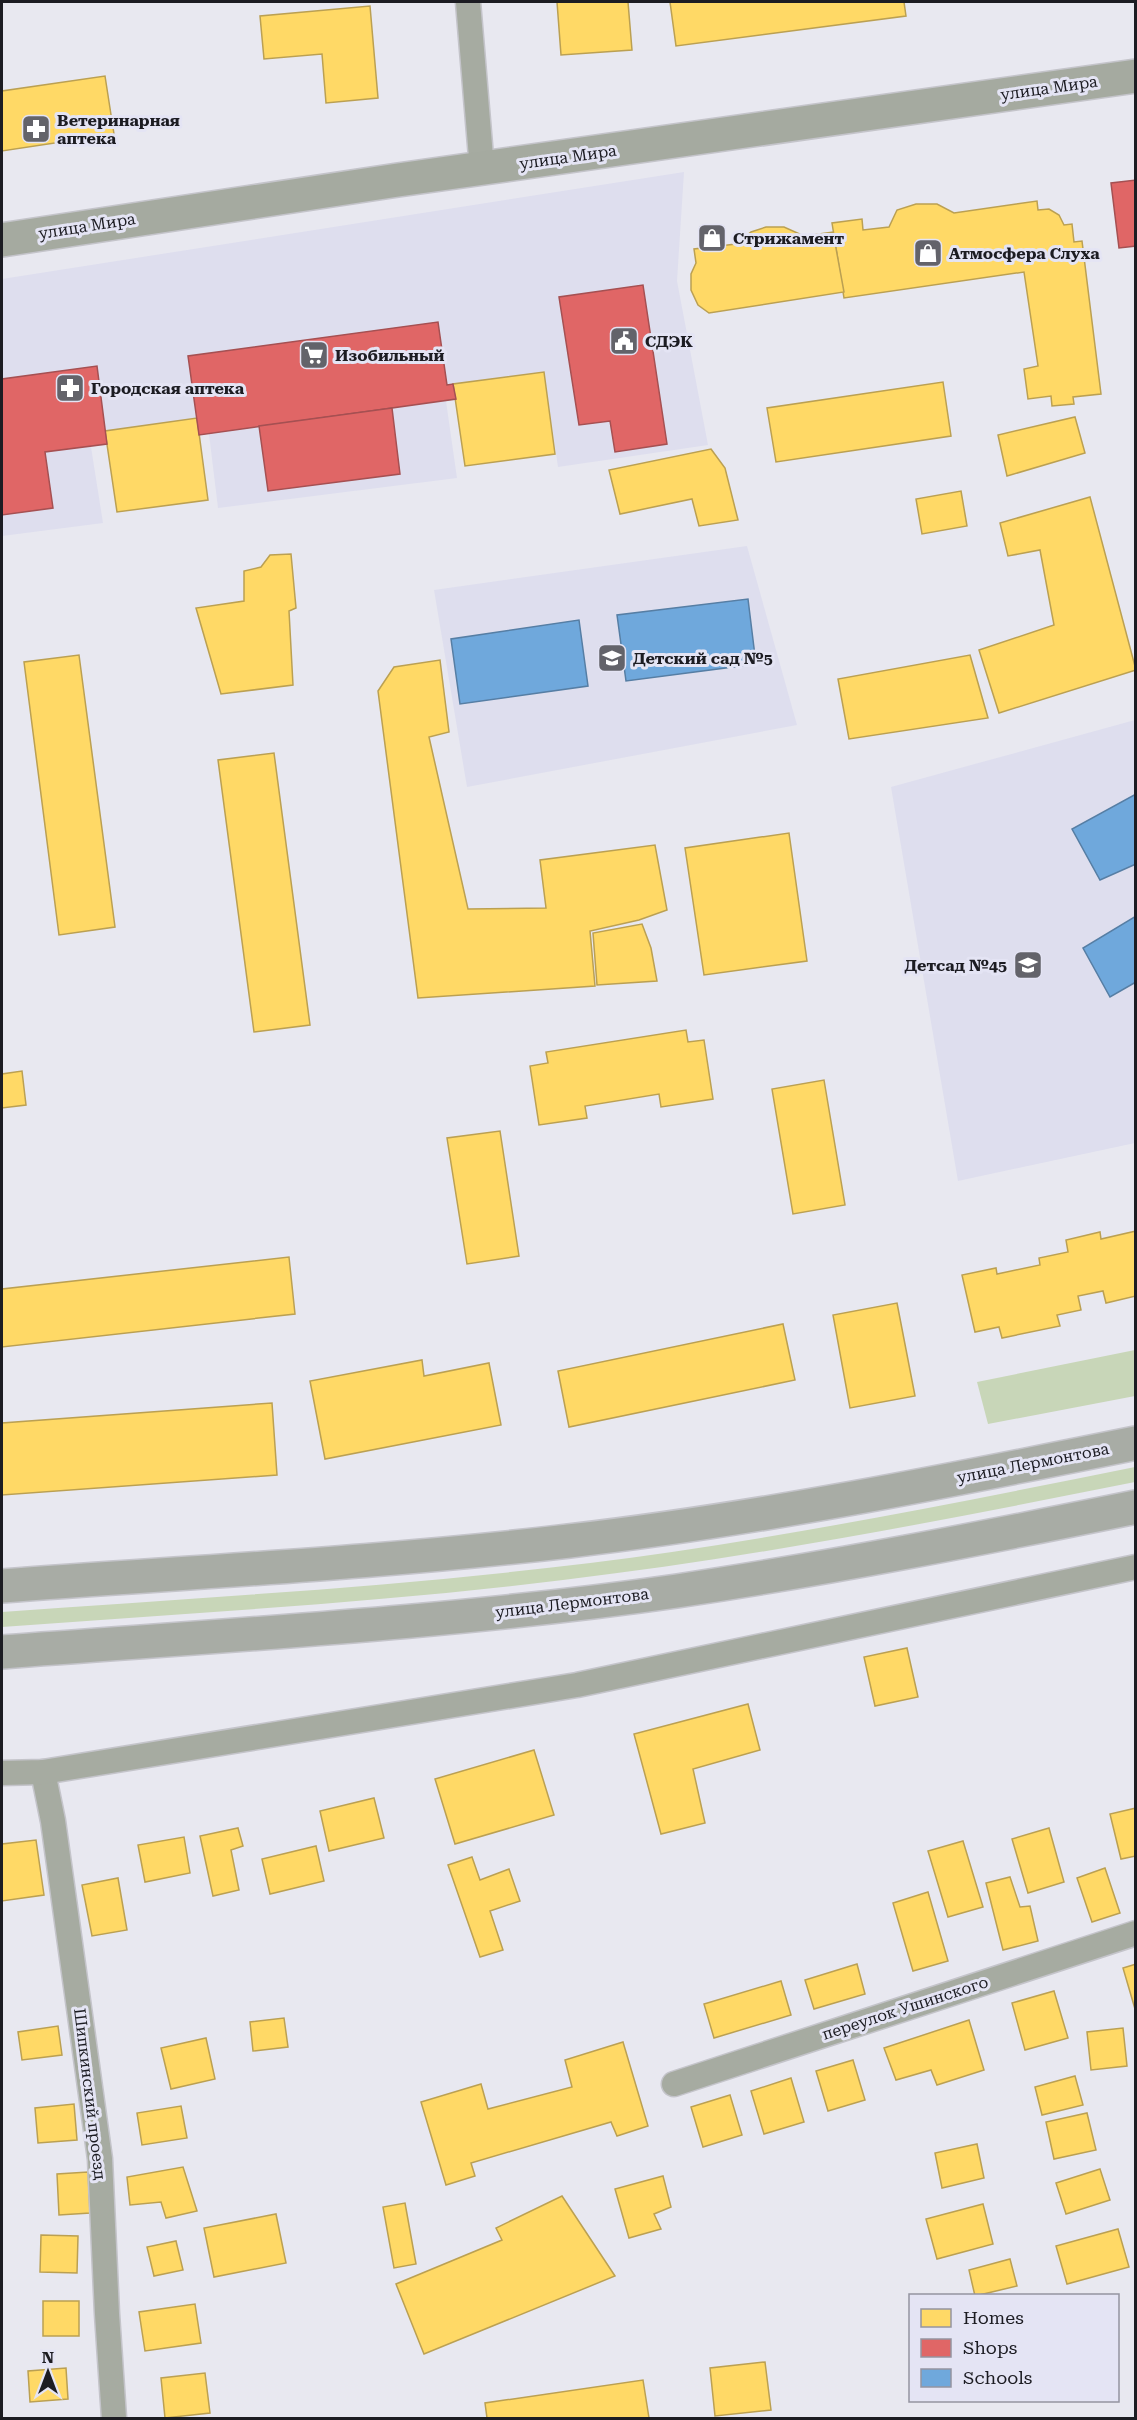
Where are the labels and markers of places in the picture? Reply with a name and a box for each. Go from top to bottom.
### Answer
place label: Ветеринарная аптека [57,111,180,148]
pharmacy icon: Ветеринарная аптека [20,113,52,145]
shop icon: Стрижамент [696,222,728,254]
place label: Стрижамент [733,229,844,248]
shop icon: Атмосфера Слуха [912,237,944,269]
place label: Атмосфера Слуха [949,244,1100,263]
public building icon: СДЭК [608,325,640,357]
place label: СДЭК [645,332,693,351]
supermarket icon: Изобильный [298,339,330,371]
place label: Изобильный [335,346,445,365]
pharmacy icon: Городская аптека [54,372,86,404]
place label: Городская аптека [91,379,245,398]
school or university icon: Детский сад №5 [596,642,628,674]
place label: Детский сад №5 [633,649,773,668]
school or university icon: Детсад №45 [1012,949,1044,981]
place label: Детсад №45 [905,956,1007,975]

